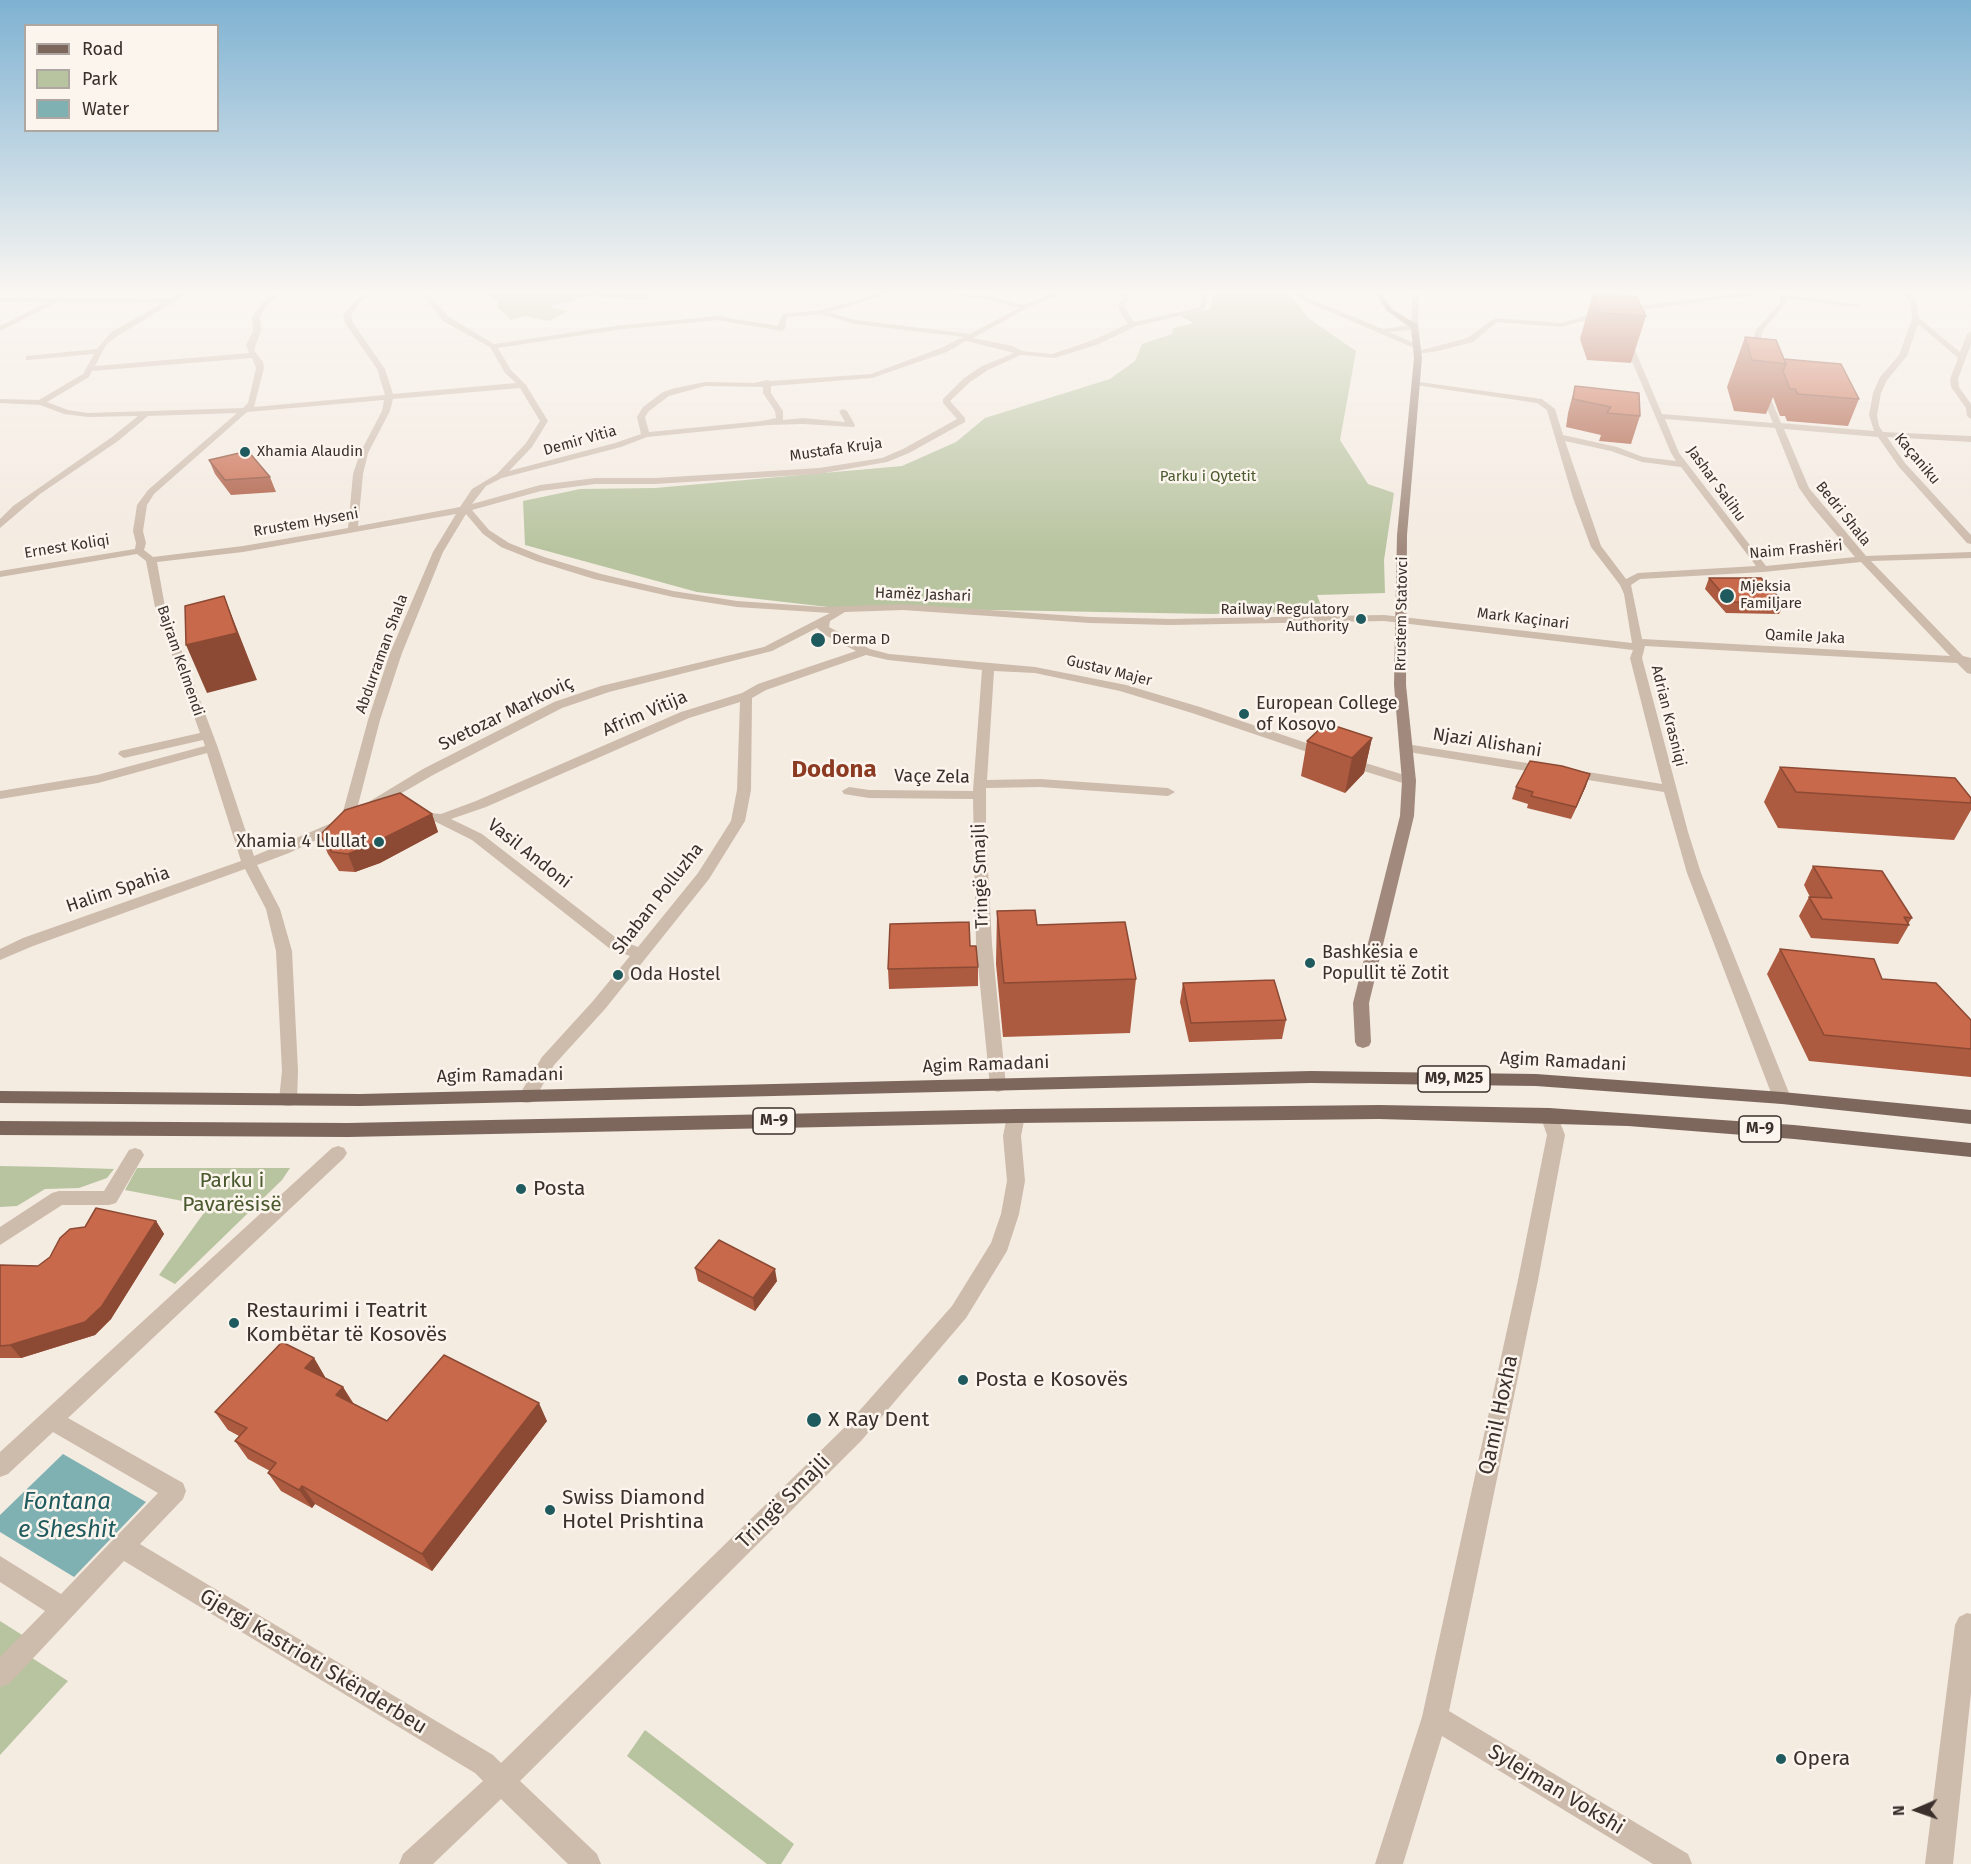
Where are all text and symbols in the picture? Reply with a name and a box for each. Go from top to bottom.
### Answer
legend [24,24,219,132]
text: Road [82,38,124,60]
text: Park [82,68,117,90]
text: Water [82,98,129,120]
street label: Demir Vitia [541,422,619,460]
street label: Kaçaniku [1890,430,1944,488]
street label: Mustafa Kruja [788,435,884,465]
place label: Xhamia Alaudin [257,443,363,461]
street label: Jashar Salihu [1683,443,1749,525]
marker: Xhamia Alaudin [238,445,252,459]
park label: Parku i Qytetit [1160,468,1256,486]
street label: Bedri Shala [1812,478,1874,550]
street label: Rrustem Hyseni [252,505,360,541]
street label: Ernest Koliqi [23,531,111,563]
street label: Naim Frashëri [1749,537,1843,563]
street label: Rrustem Statovci [1392,556,1412,672]
place label: Mjeksia Familjare [1740,578,1802,613]
street label: Hamëz Jashari [875,584,971,606]
marker: Mjeksia Familjare [1718,587,1736,605]
street label: Abdurraman Shala [352,592,412,716]
place label: Railway Regulatory Authority [1220,601,1349,636]
street label: Bajram Kelmendi [153,603,207,719]
street label: Mark Kaçinari [1476,604,1570,634]
marker: Railway Regulatory Authority [1354,612,1368,626]
street label: Qamile Jaka [1764,626,1846,648]
marker: Derma D [809,631,827,649]
place label: Derma D [832,631,890,649]
street label: Gustav Majer [1064,652,1154,690]
street label: Adrian Krasniqi [1647,663,1689,769]
street label: Svetozar Markoviç [435,672,577,756]
street label: Afrim Vitija [599,686,691,742]
place label: European College of Kosovo [1256,693,1398,736]
marker: European College of Kosovo [1237,707,1251,721]
street label: Njazi Alishani [1431,724,1543,762]
district label: Dodona [791,756,877,784]
street label: Vaçe Zela [894,766,970,788]
street label: Vasil Andoni [483,815,575,893]
street label: Tringë Smajli [968,823,994,929]
place label: Xhamia 4 Llullat [236,831,367,853]
marker: Xhamia 4 Llullat [372,835,386,849]
street label: Shaban Polluzha [608,839,708,959]
street label: Halim Spahia [63,862,173,918]
place label: Bashkësia e Popullit të Zotit [1322,942,1449,984]
marker: Bashkësia e Popullit të Zotit [1303,956,1317,970]
place label: Oda Hostel [630,964,720,986]
marker: Oda Hostel [611,968,625,982]
street label: Agim Ramadani [1499,1048,1627,1076]
street label: Agim Ramadani [922,1052,1050,1078]
street label: Agim Ramadani [436,1064,564,1088]
road number: M9, M25 [1418,1066,1490,1092]
road number: M-9 [753,1108,795,1134]
road number: M-9 [1739,1116,1781,1142]
park label: Parku i Pavarësisë [182,1168,282,1218]
place label: Posta [533,1176,585,1202]
marker: Posta [514,1182,528,1196]
place label: Restaurimi i Teatrit Kombëtar të Kosovës [246,1298,447,1348]
marker: Restaurimi i Teatrit Kombëtar të Kosovës [227,1316,241,1330]
street label: Qamil Hoxha [1474,1353,1524,1477]
place label: Posta e Kosovës [975,1367,1128,1393]
marker: Posta e Kosovës [956,1373,970,1387]
place label: X Ray Dent [828,1407,929,1433]
marker: X Ray Dent [805,1411,823,1429]
street label: Tringë Smajli [732,1450,836,1554]
place label: Swiss Diamond Hotel Prishtina [562,1485,705,1535]
water label: Fontana e Sheshit [18,1488,116,1544]
marker: Swiss Diamond Hotel Prishtina [543,1503,557,1517]
street label: Gjergj Kastrioti Skënderbeu [195,1584,431,1740]
street label: Sylejman Vokshi [1483,1739,1629,1841]
place label: Opera [1793,1746,1850,1772]
marker: Opera [1774,1752,1788,1766]
north arrow [1887,1780,1947,1840]
text: N [1889,1805,1908,1816]

